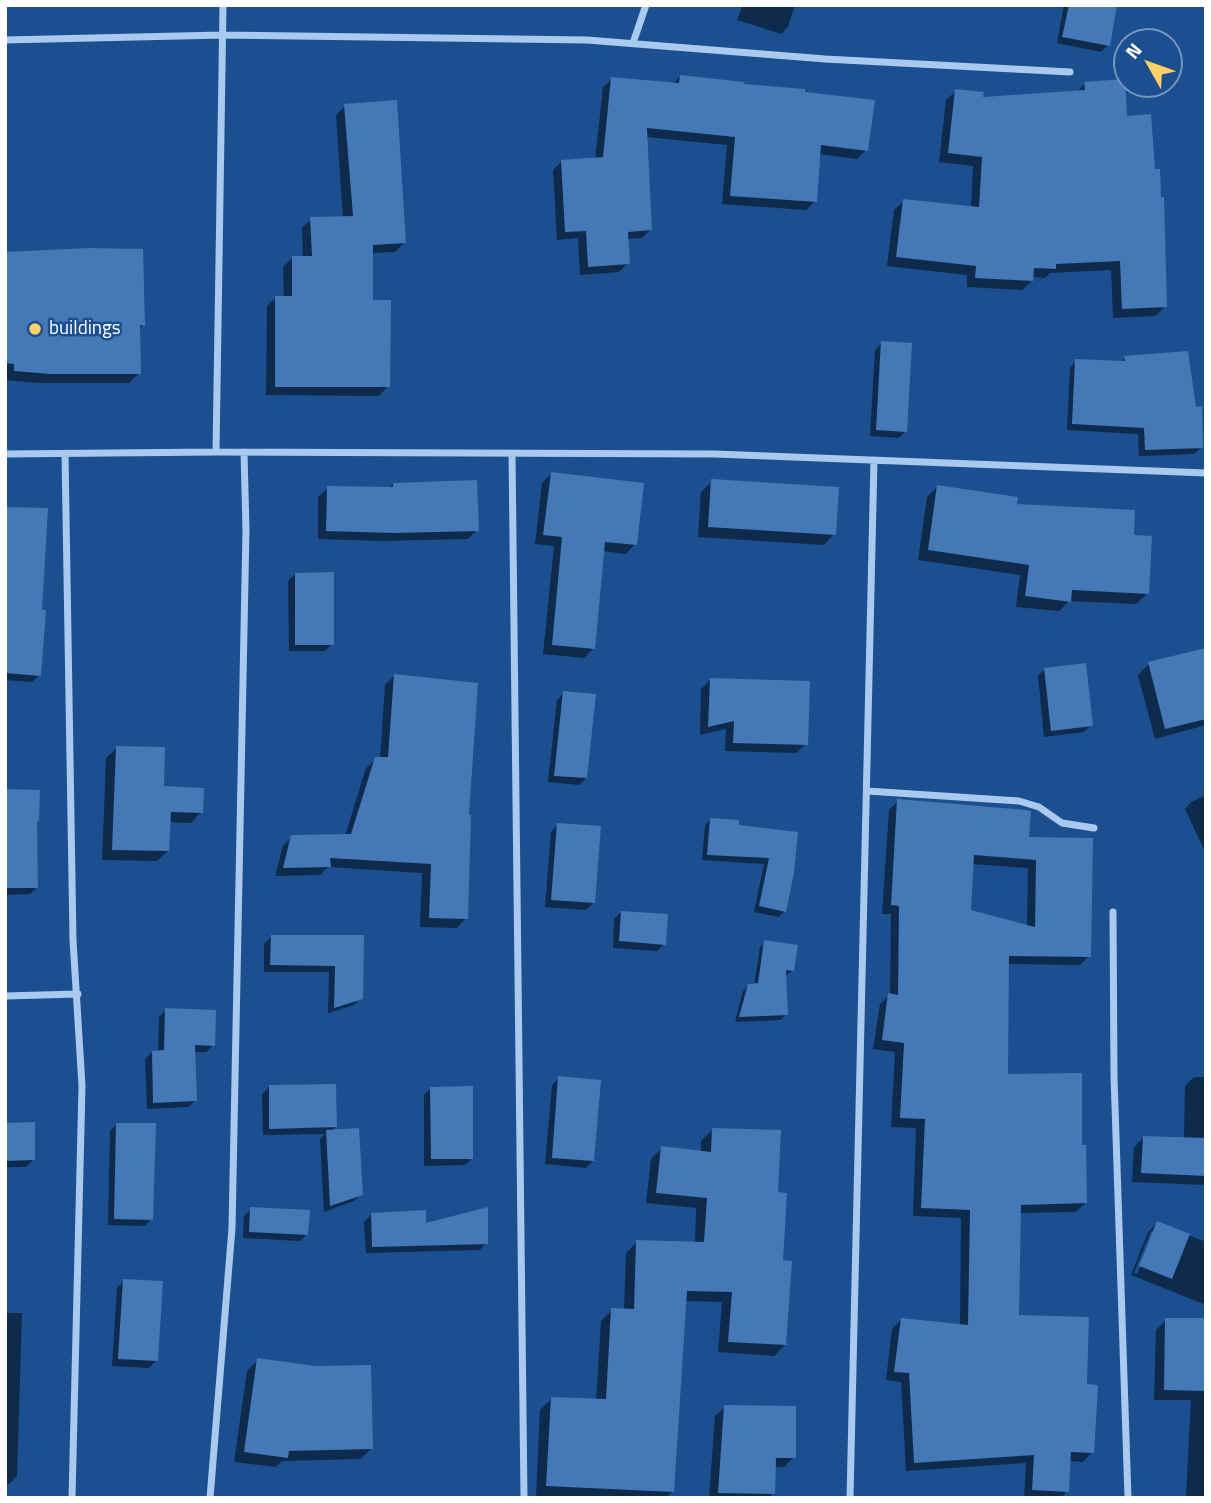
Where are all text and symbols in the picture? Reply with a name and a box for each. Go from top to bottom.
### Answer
north arrow [1113,28,1183,98]
text: N [1118,36,1148,65]
place label: buildings [49,318,121,340]
marker: buildings [27,321,43,337]

